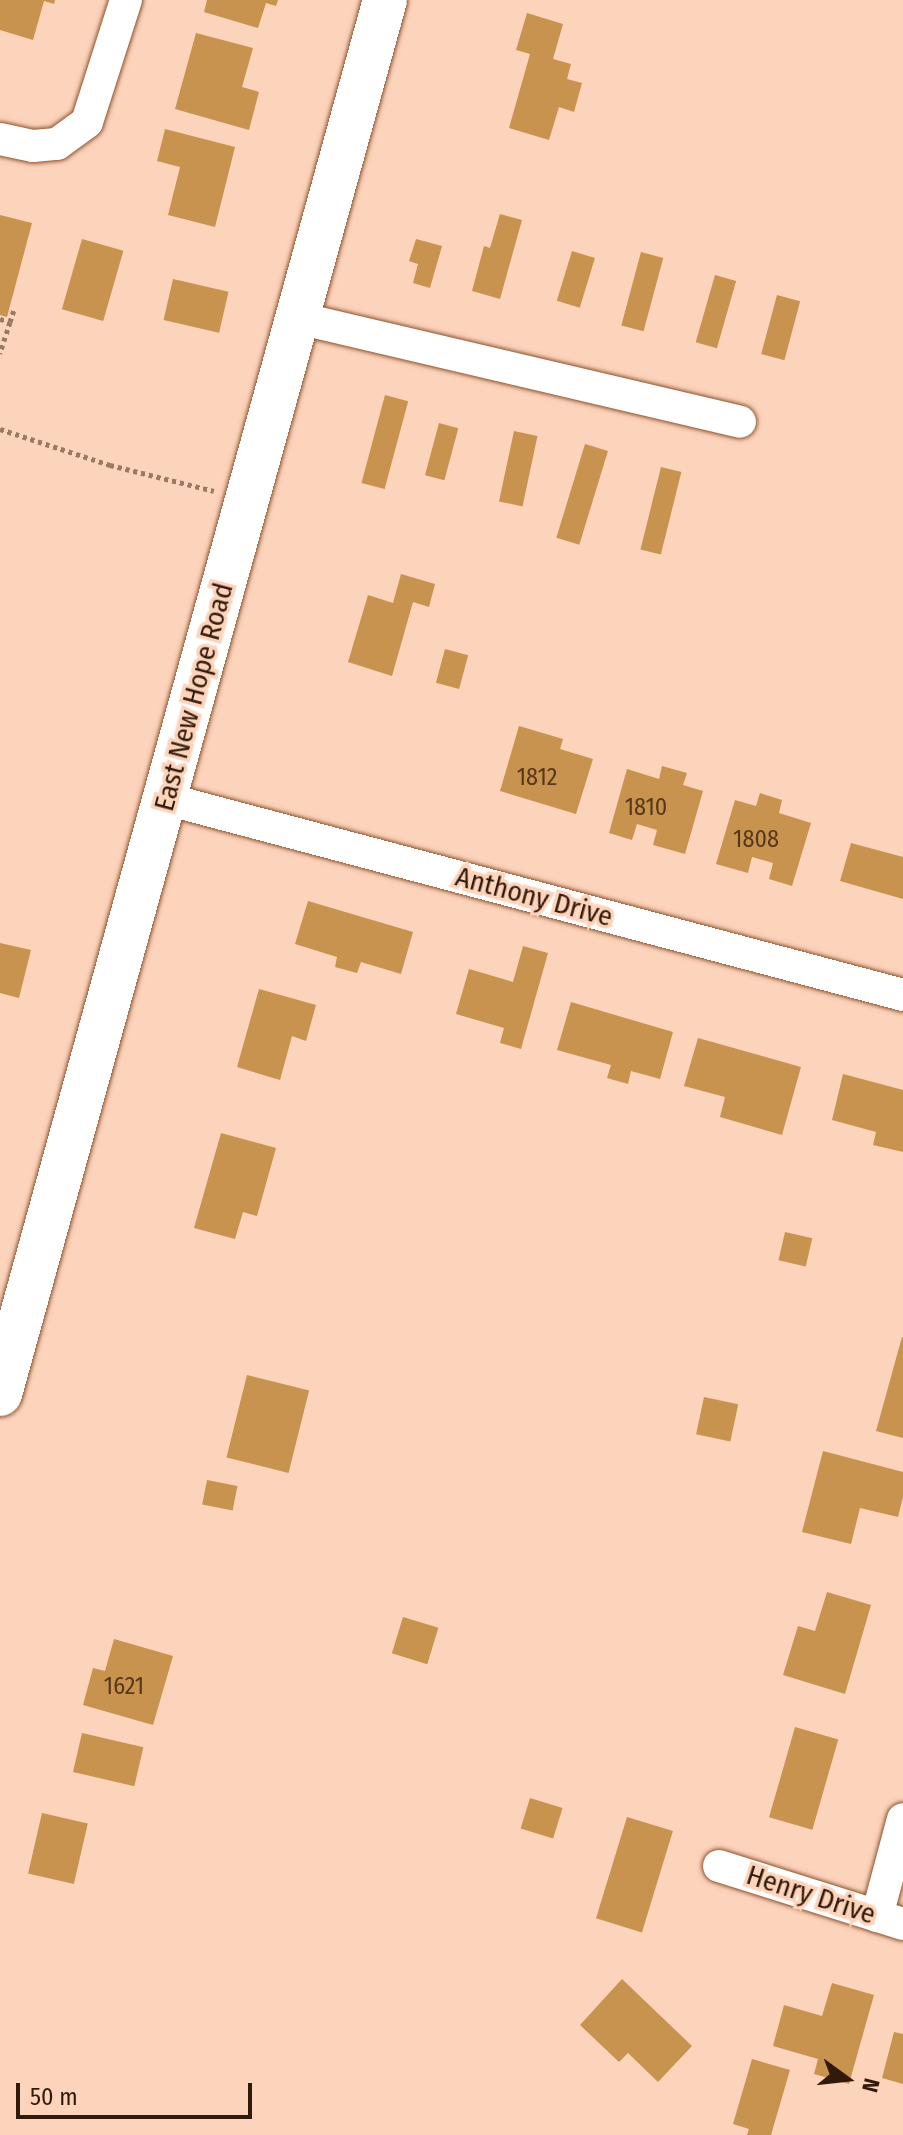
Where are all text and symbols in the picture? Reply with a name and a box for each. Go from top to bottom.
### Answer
street label: East New Hope Road [147,579,241,815]
house number: 1812 [517,764,557,792]
house number: 1810 [625,794,667,822]
house number: 1808 [733,826,779,854]
street label: Anthony Drive [452,860,616,934]
house number: 1621 [104,1673,144,1701]
street label: Henry Drive [742,1858,880,1932]
north arrow [807,2039,887,2119]
scale bar [20,2067,256,2117]
text: N [856,2075,885,2095]
text: 50 m [30,2083,78,2111]

